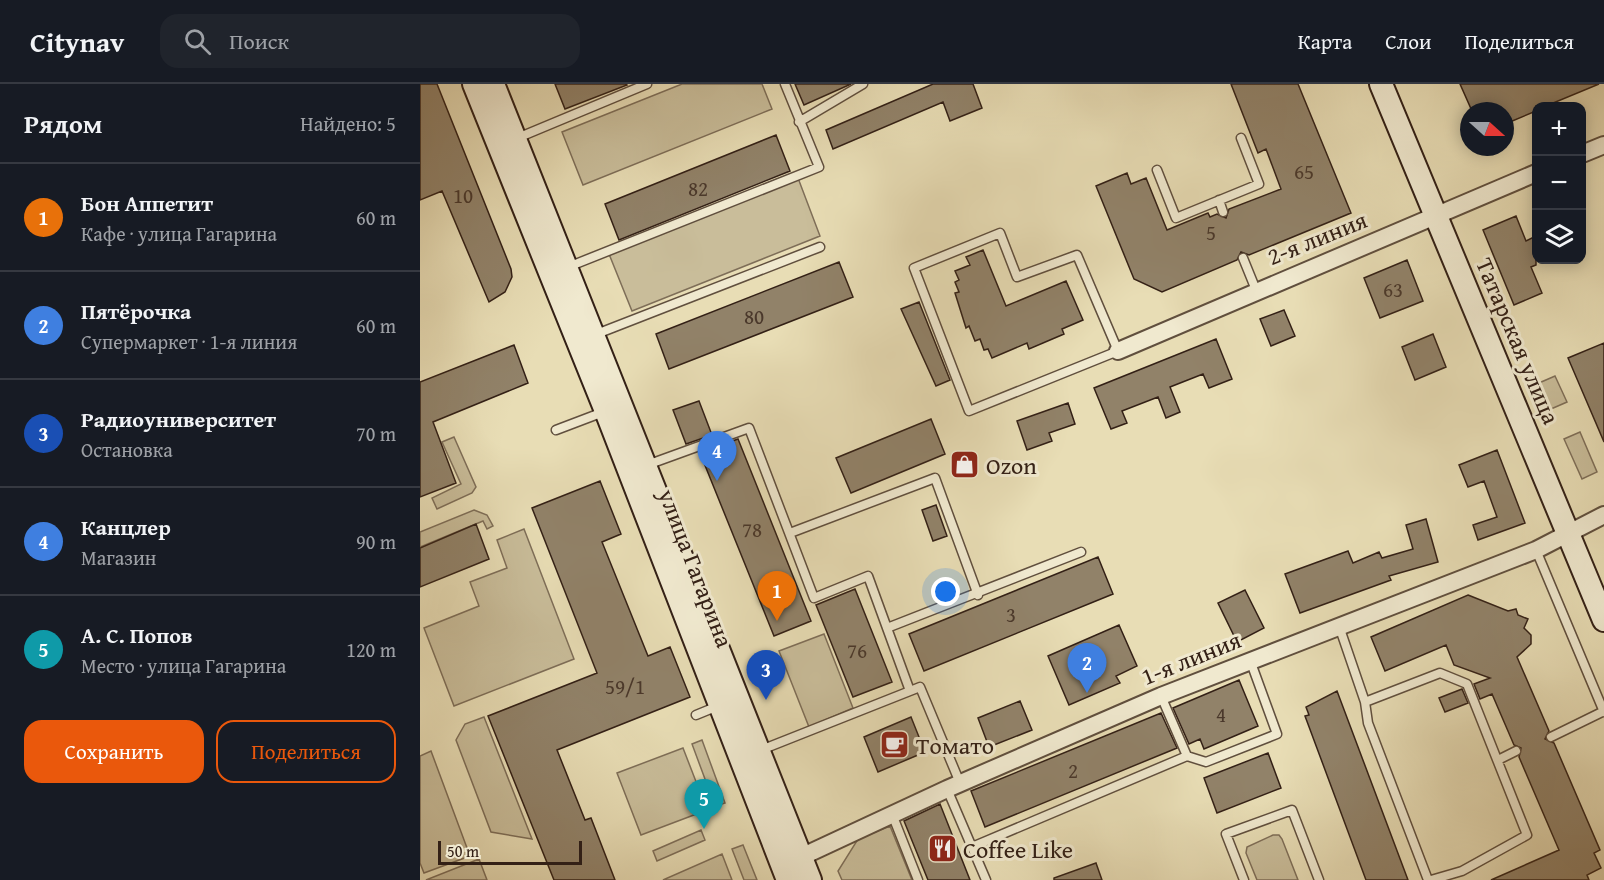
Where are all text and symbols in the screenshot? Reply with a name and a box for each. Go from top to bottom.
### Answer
search box [160,14,580,68]
text: Citynav [30,21,124,62]
icon: search [181,25,214,58]
text: Поиск [229,25,289,57]
text: Карта [1298,26,1352,57]
text: Слои [1385,26,1431,57]
text: Поделиться [1464,26,1574,57]
north arrow [1460,102,1514,156]
map controls [1532,102,1586,264]
button: + [1532,102,1586,156]
text: Рядом [24,104,102,143]
text: Найдено: 5 [300,109,396,138]
house number: 65 [1294,156,1314,187]
button: − [1532,156,1586,210]
house number: 82 [688,173,708,204]
house number: 10 [453,180,473,211]
text: Бон Аппетит [81,187,213,219]
street label: 2-я линия [1262,202,1372,274]
text: 1 [38,203,49,232]
text: 60 m [356,203,396,232]
button: layers [1532,210,1586,264]
house number: 5 [1206,217,1216,248]
text: Кафе · улица Гагарина [81,219,277,248]
street label: Татарская улица [1467,252,1569,430]
house number: 63 [1383,274,1403,305]
text: Пятёрочка [81,295,191,327]
house number: 80 [744,301,764,332]
text: 2 [38,311,49,340]
text: 60 m [356,311,396,340]
text: Супермаркет · 1-я линия [81,327,297,356]
text: Радиоуниверситет [81,403,276,435]
text: 3 [38,419,49,448]
text: 70 m [356,419,396,448]
pin: 4 [698,432,736,481]
text: Остановка [81,435,173,464]
place label: Ozon [986,448,1037,483]
shop icon: Ozon [949,449,981,481]
street label: улица Гагарина [649,483,743,653]
text: Канцлер [81,511,171,543]
house number: 78 [742,514,762,545]
text: 4 [38,527,49,556]
text: 90 m [356,527,396,556]
text: Магазин [81,543,156,572]
pin: 1 [758,572,796,621]
your location [931,577,960,606]
house number: 3 [1006,599,1016,630]
text: А. С. Попов [81,619,192,651]
street label: 1-я линия [1136,622,1246,694]
text: 5 [38,635,49,664]
text: 120 m [346,635,396,664]
house number: 76 [847,635,867,666]
pin: 2 [1068,644,1106,693]
pin: 3 [746,650,786,700]
text: Место · улица Гагарина [81,651,286,680]
house number: 59/1 [605,671,645,702]
house number: 4 [1216,699,1226,730]
button: Сохранить [24,720,204,783]
button: Поделиться [216,720,396,783]
place label: Томато [916,728,994,763]
cafe icon: Томато [879,729,911,761]
house number: 2 [1068,755,1078,786]
pin: 5 [684,780,724,829]
place label: Coffee Like [963,832,1073,867]
restaurant icon: Coffee Like [926,833,958,865]
scale bar [438,838,582,866]
text: 50 m [447,839,479,863]

